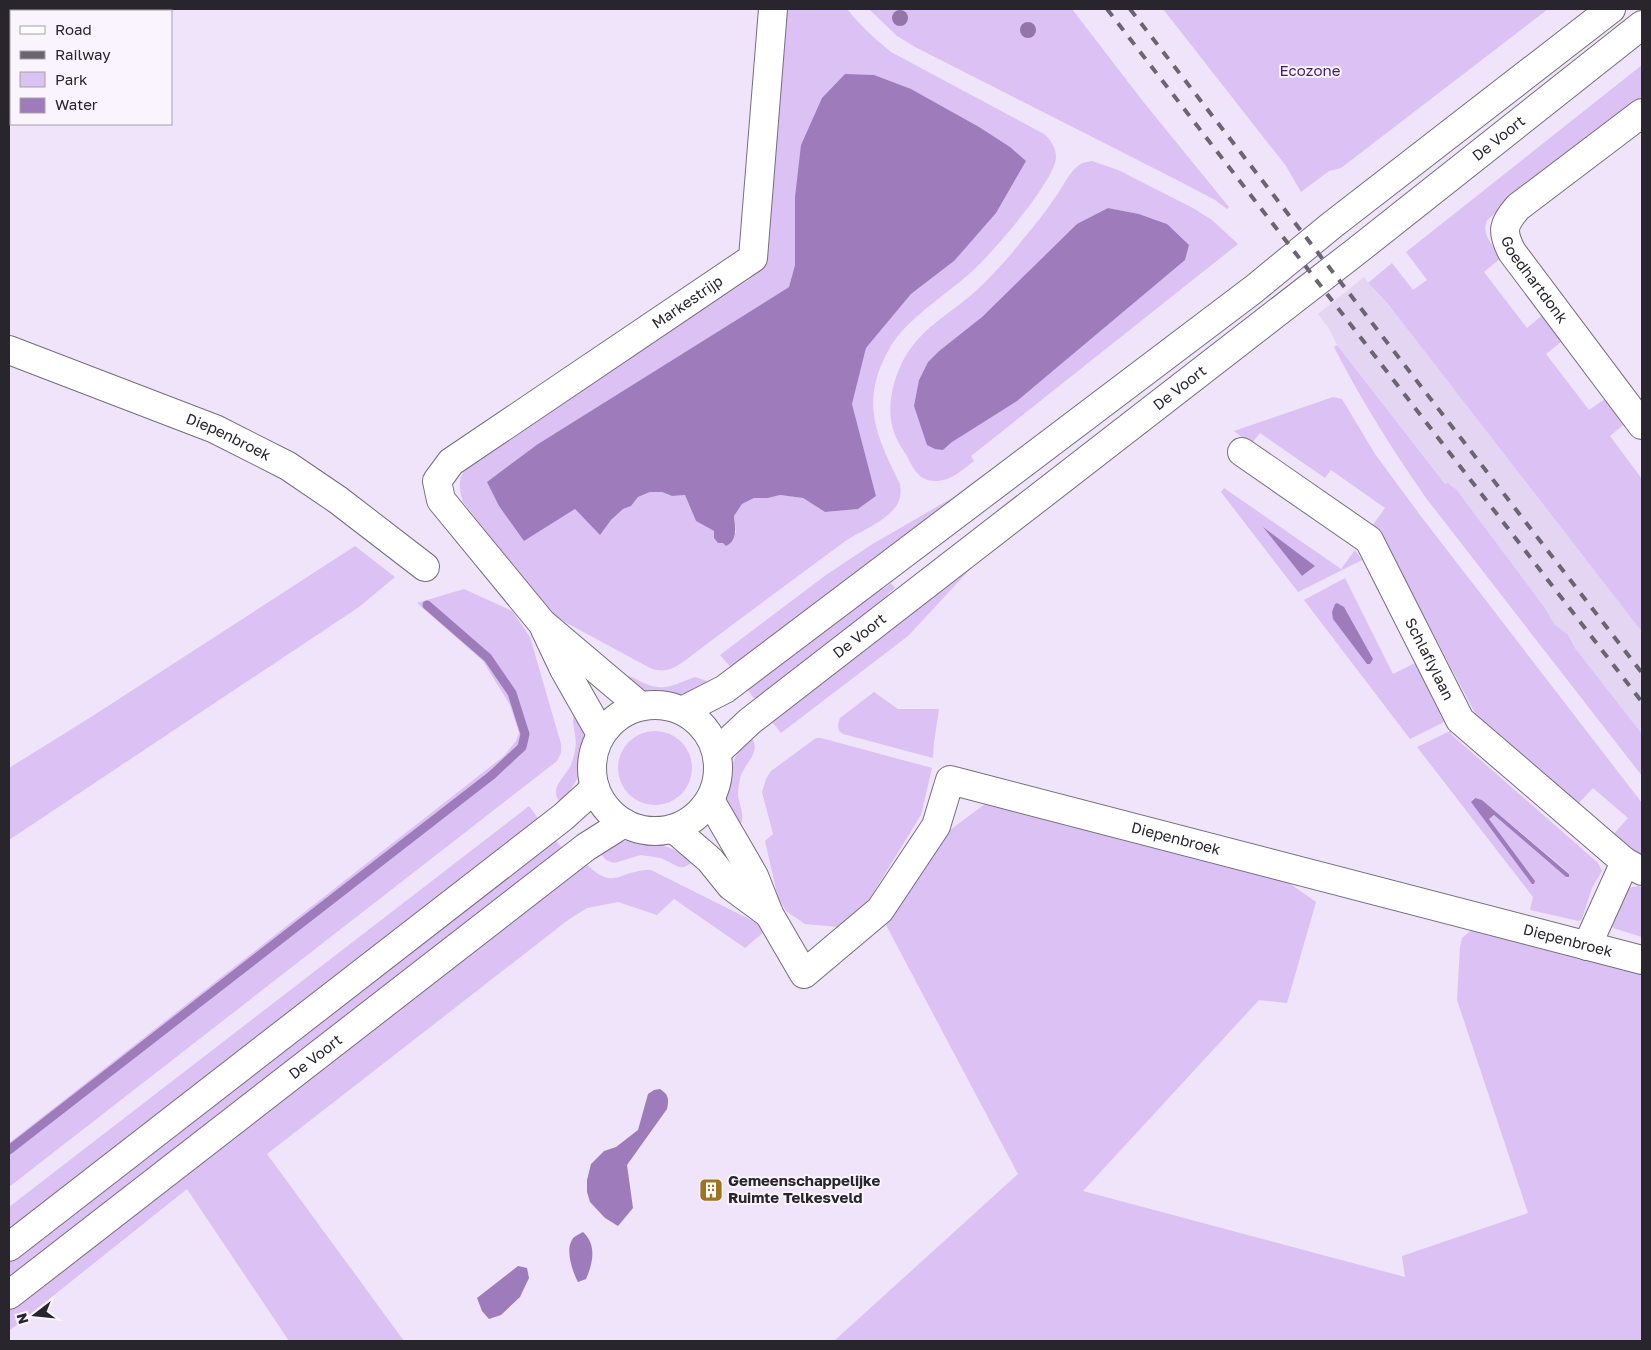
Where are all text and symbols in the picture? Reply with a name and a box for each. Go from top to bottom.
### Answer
legend [10,10,172,125]
text: Road [55,20,92,38]
text: Railway [55,45,111,63]
park label: Ecozone [1280,61,1341,79]
text: Park [55,70,88,88]
text: Water [55,95,98,113]
street label: De Voort [1468,111,1528,164]
street label: Goedhartdonk [1498,233,1573,327]
street label: Markestrijp [648,271,726,332]
street label: De Voort [1149,361,1209,413]
street label: Diepenbroek [184,409,275,464]
street label: De Voort [829,609,889,661]
street label: Schlaflylaan [1402,615,1458,703]
street label: Diepenbroek [1130,818,1223,858]
street label: Diepenbroek [1522,920,1615,960]
street label: De Voort [285,1030,345,1082]
place label: Gemeenschappelijke Ruimte Telkesveld [728,1171,881,1206]
building icon: Gemeenschappelijke Ruimte Telkesveld [698,1177,724,1203]
north arrow [10,1290,60,1340]
text: N [12,1311,32,1326]

